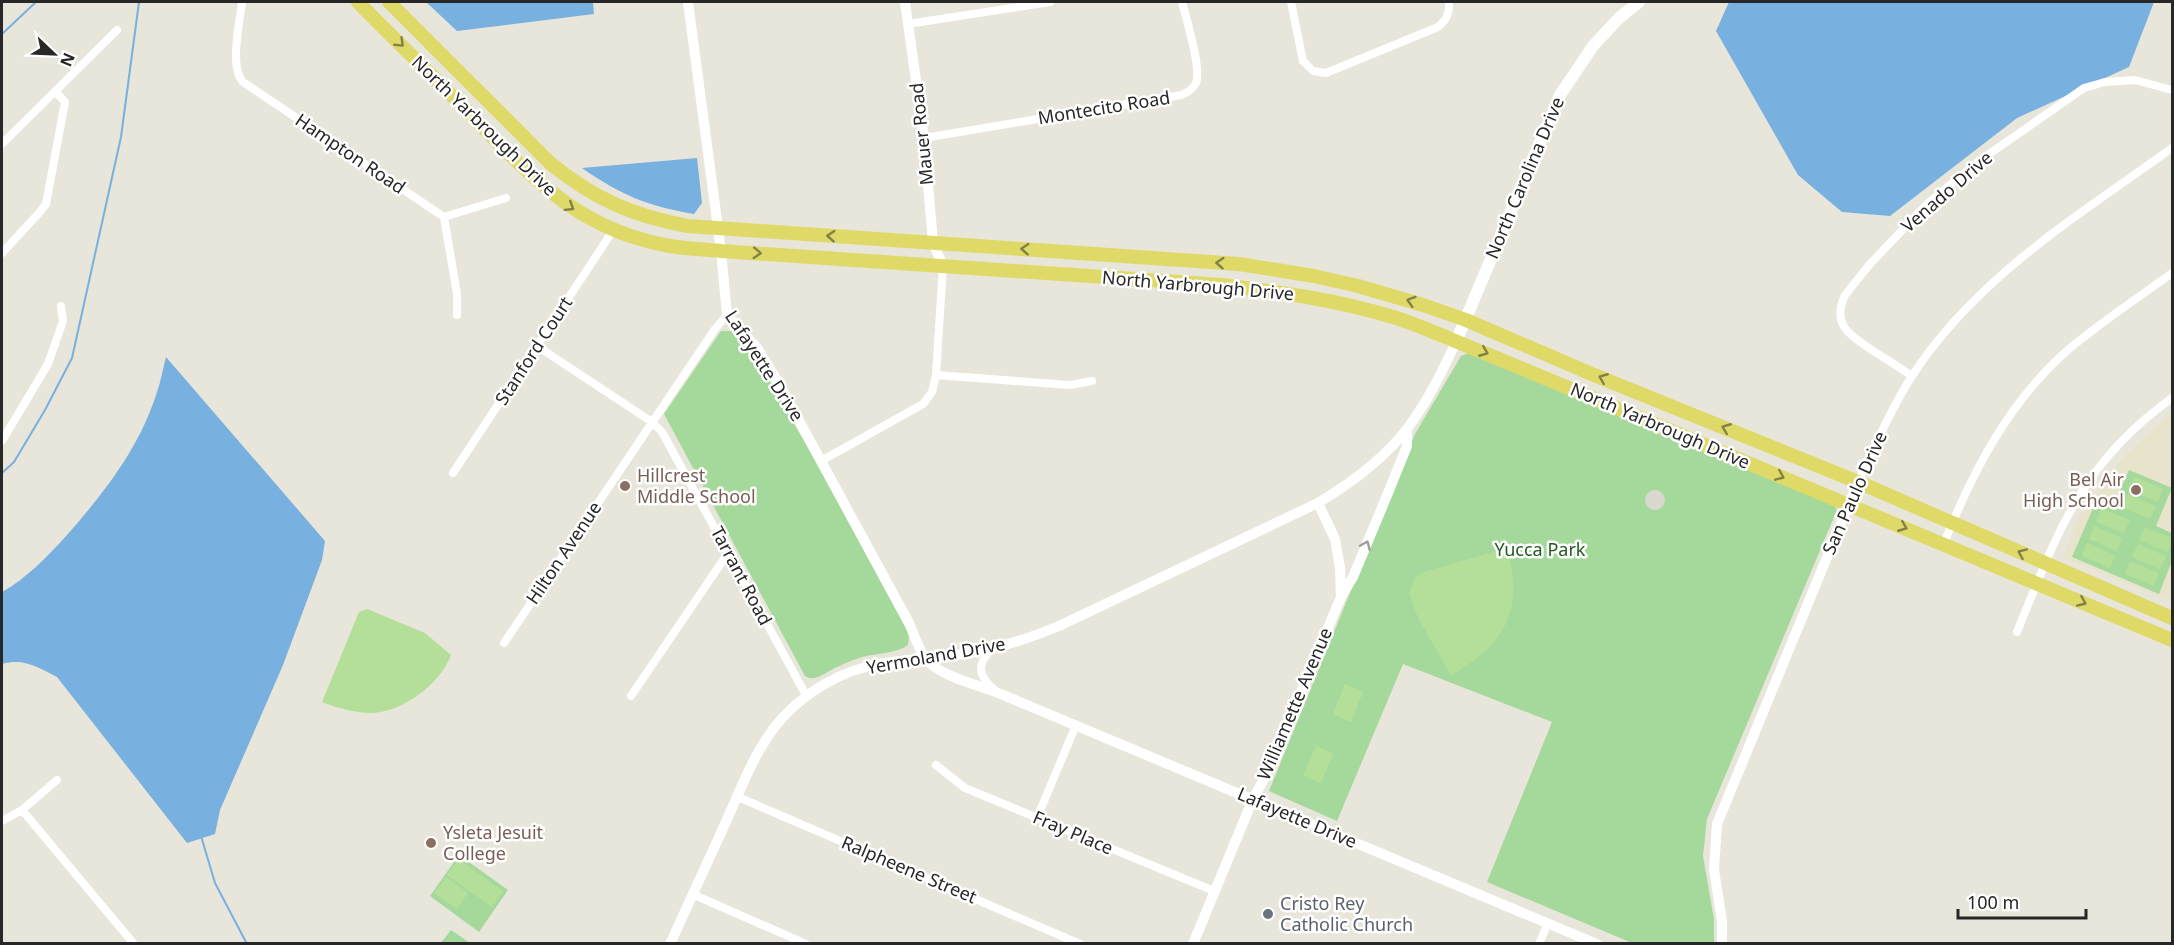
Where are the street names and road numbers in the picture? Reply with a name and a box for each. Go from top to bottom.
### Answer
street label: North Yarbrough Drive [407,50,562,201]
street label: Mauer Road [904,82,938,187]
street label: Montecito Road [1036,85,1172,129]
street label: North Carolina Drive [1479,93,1569,262]
street label: Hampton Road [291,107,410,199]
street label: Venado Drive [1896,145,1997,237]
street label: North Yarbrough Drive [1101,265,1295,305]
street label: Stanford Court [489,291,577,409]
street label: Lafayette Drive [720,305,810,425]
street label: North Yarbrough Drive [1567,376,1754,474]
street label: San Paulo Drive [1816,427,1892,558]
street label: Hilton Avenue [520,496,606,608]
street label: Tarrant Road [706,522,778,629]
street label: Williamette Avenue [1251,624,1337,784]
street label: Yermoland Drive [864,631,1007,679]
street label: Lafayette Drive [1234,781,1361,853]
street label: Fray Place [1030,804,1117,860]
street label: Ralpheene Street [838,830,981,909]

